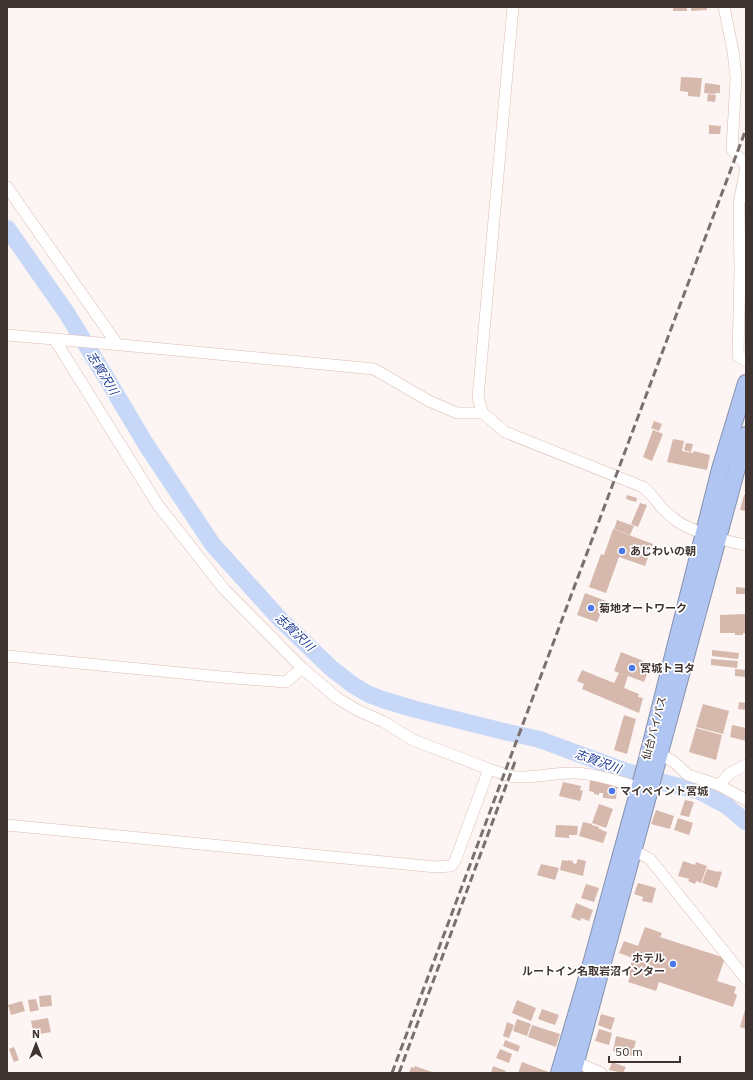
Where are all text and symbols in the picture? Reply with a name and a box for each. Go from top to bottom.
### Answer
water label: 志賀沢川 [84,349,123,399]
place label: あじわいの朝 [630,544,696,558]
marker: あじわいの朝 [617,546,627,556]
place label: 菊地オートワーク [599,601,687,615]
marker: 菊地オートワーク [586,603,596,613]
water label: 志賀沢川 [272,610,319,655]
place label: 宮城トヨタ [640,661,695,675]
marker: 宮城トヨタ [627,663,637,673]
street label: 仙台バイパス [639,694,669,762]
water label: 志賀沢川 [573,746,625,777]
place label: マイペイント宮城 [620,784,709,798]
marker: マイペイント宮城 [607,786,617,796]
place label: ホテル ルートイン名取岩沼インター [522,951,665,978]
marker: ホテル ルートイン名取岩沼インター [668,959,678,969]
north arrow [16,1024,56,1064]
text: N [32,1027,40,1041]
scale bar [609,1038,680,1064]
text: 50 m [615,1044,643,1059]

